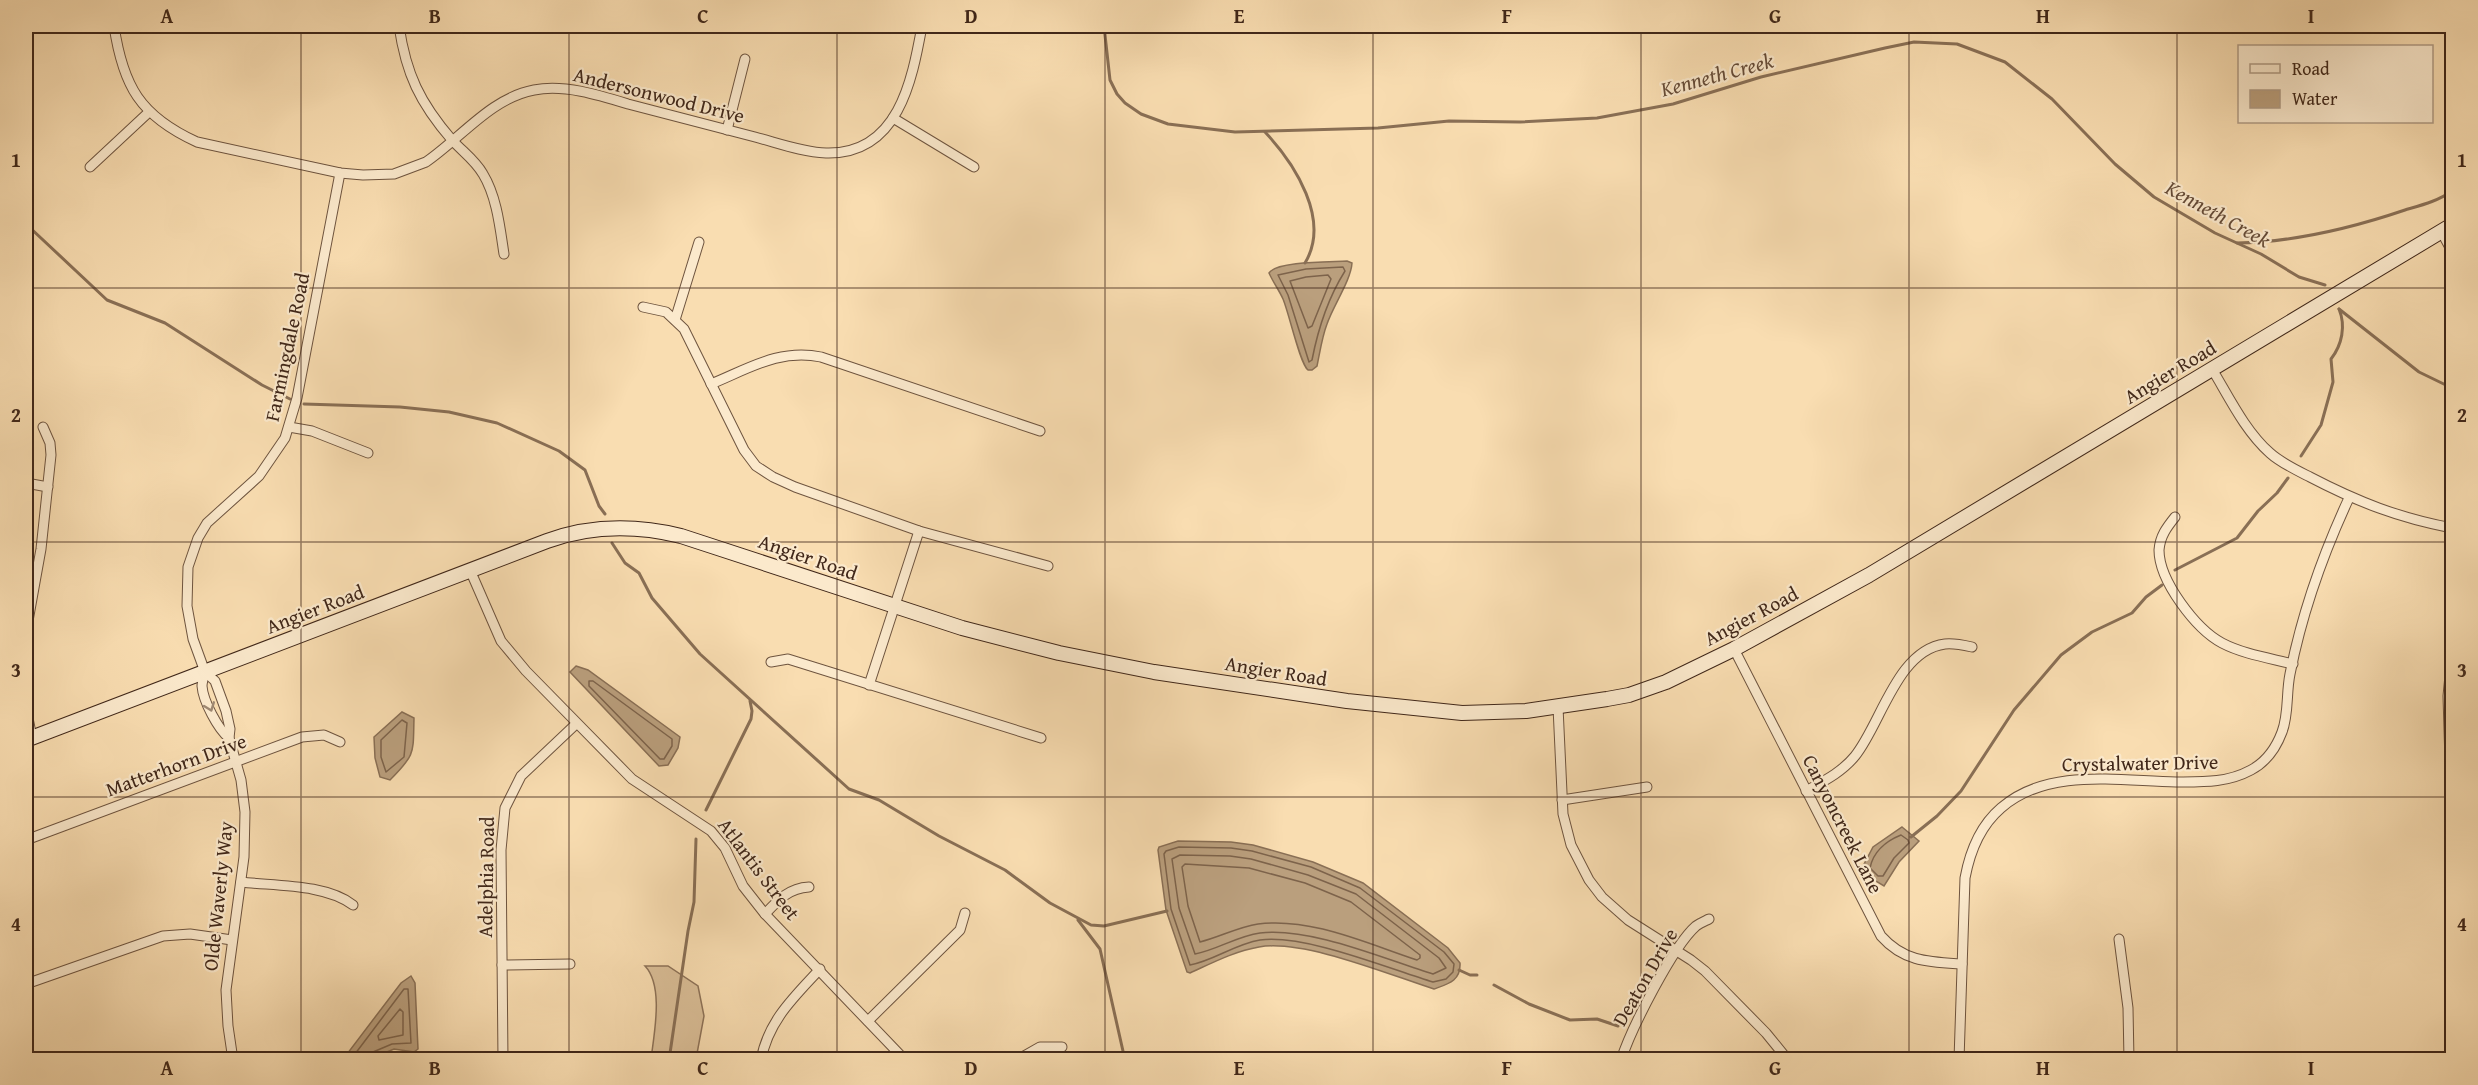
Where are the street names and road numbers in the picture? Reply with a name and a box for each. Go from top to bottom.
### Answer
street label: Andersonwood Drive [571,59,748,130]
street label: Farmingdale Road [257,270,316,424]
street label: Angier Road [2118,333,2222,410]
street label: Angier Road [755,526,862,587]
street label: Angier Road [262,576,368,640]
street label: Angier Road [1699,578,1803,652]
street label: Angier Road [1223,648,1329,693]
street label: Matterhorn Drive [101,726,250,803]
street label: Crystalwater Drive [2062,747,2218,778]
street label: Canyoncreek Lane [1796,749,1891,898]
street label: Atlantis Street [711,812,807,926]
street label: Adelphia Road [470,816,501,938]
street label: Olde Waverly Way [195,820,240,972]
street label: Deaton Drive [1605,922,1684,1031]

